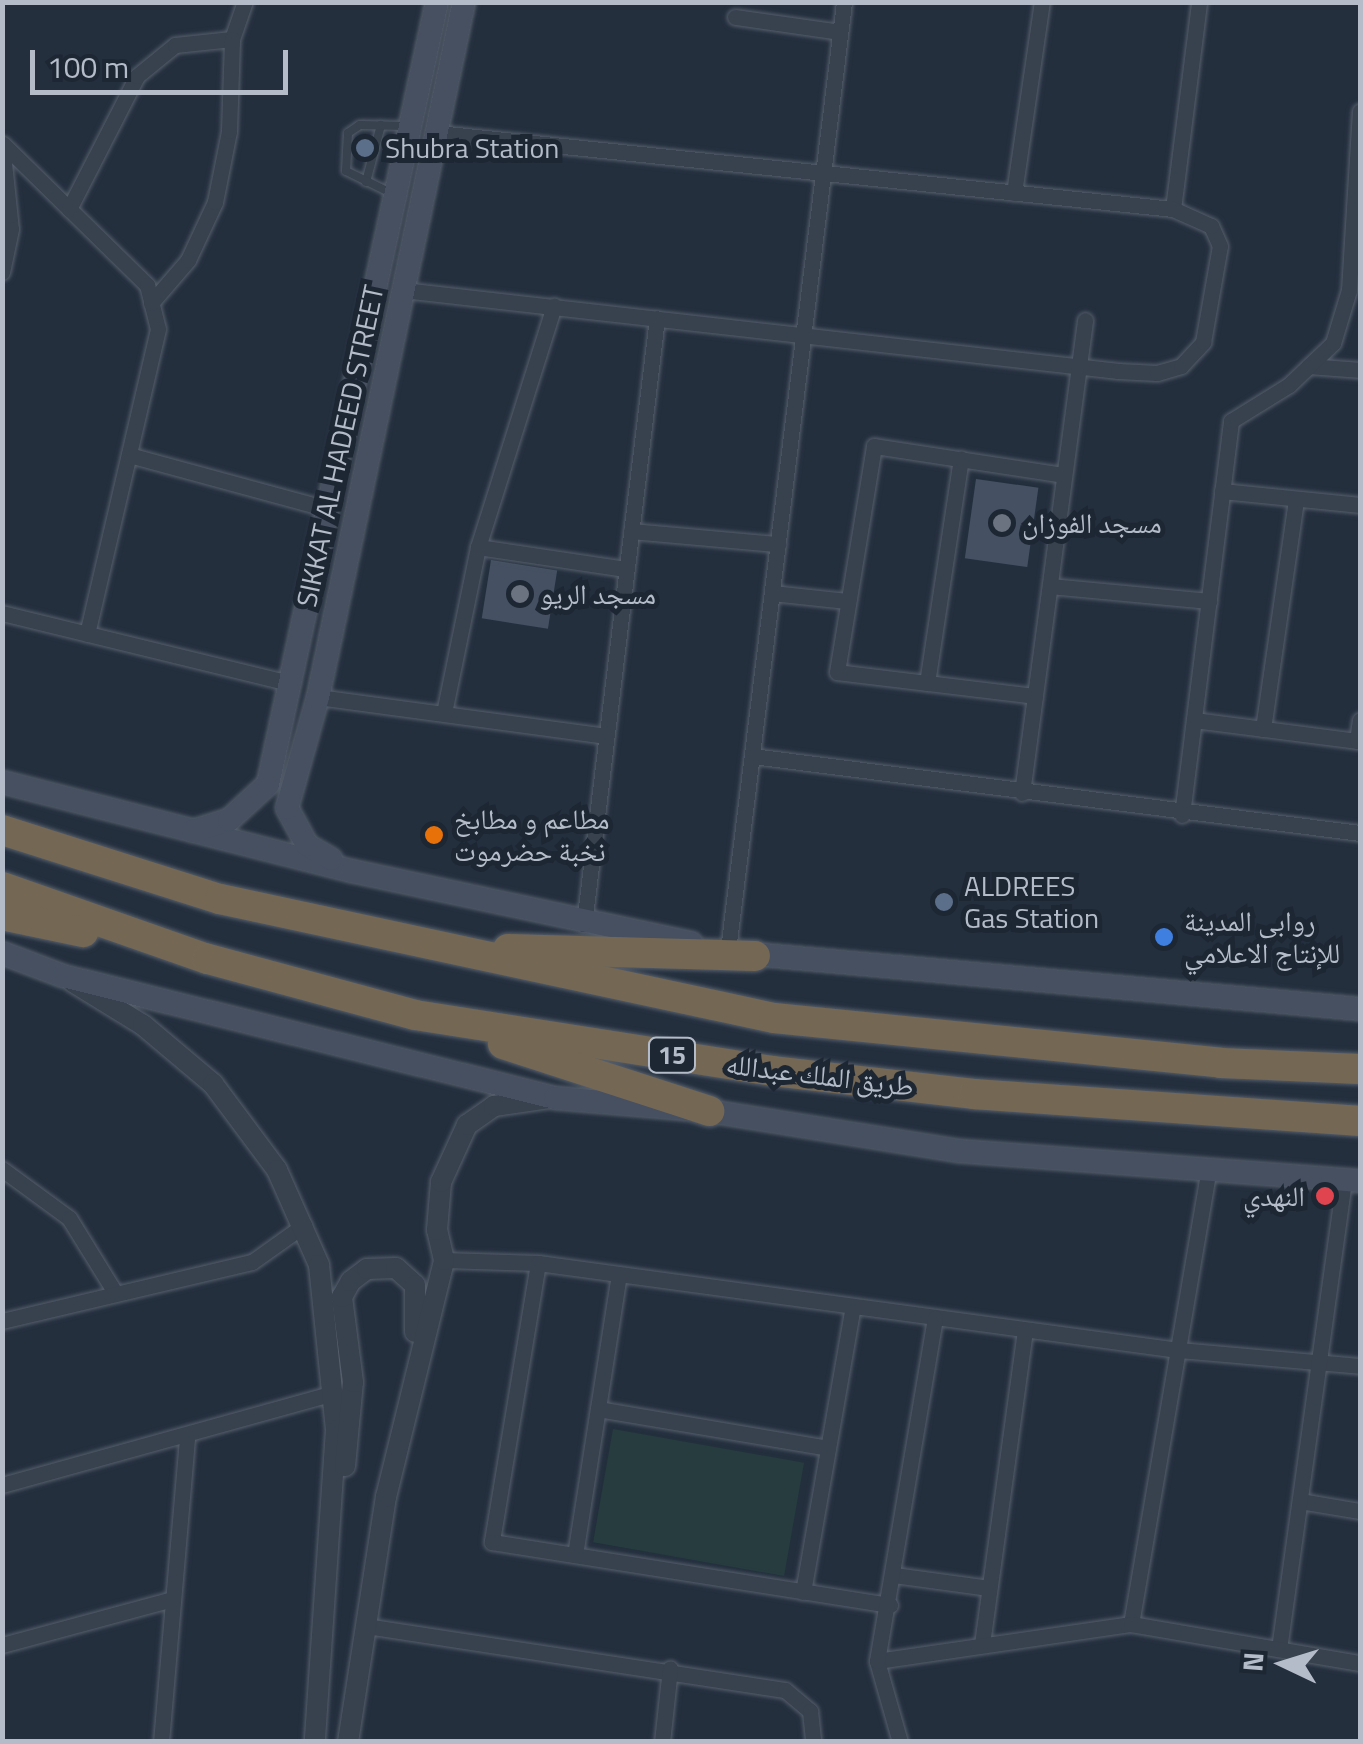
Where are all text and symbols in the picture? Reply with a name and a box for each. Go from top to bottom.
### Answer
scale bar [35,30,292,92]
text: 100 m [47,44,129,90]
place label: Shubra Station [385,131,559,165]
marker: Shubra Station [354,137,376,159]
street label: SIKKAT AL HADEED STREET [289,282,391,610]
place label: مسجد الفوزان [1022,506,1162,540]
marker: مسجد الفوزان [991,512,1013,534]
place label: مسجد الريو [540,577,656,611]
marker: مسجد الريو [509,583,531,605]
place label: مطاعم و مطابخ نخبة حضرموت [454,802,610,868]
marker: مطاعم و مطابخ نخبة حضرموت [423,824,445,846]
place label: ALDREES Gas Station [964,869,1099,935]
marker: ALDREES Gas Station [933,891,955,913]
place label: روابي المدينة للإنتاج الاعلامي [1184,904,1340,970]
marker: روابي المدينة للإنتاج الاعلامي [1153,926,1175,948]
road number: 15 [647,1035,697,1075]
street label: طريق الملك عبدالله [724,1047,916,1103]
place label: النهدي [1243,1179,1305,1213]
marker: النهدي [1314,1185,1336,1207]
north arrow [1233,1614,1333,1714]
text: N [1230,1651,1275,1673]

